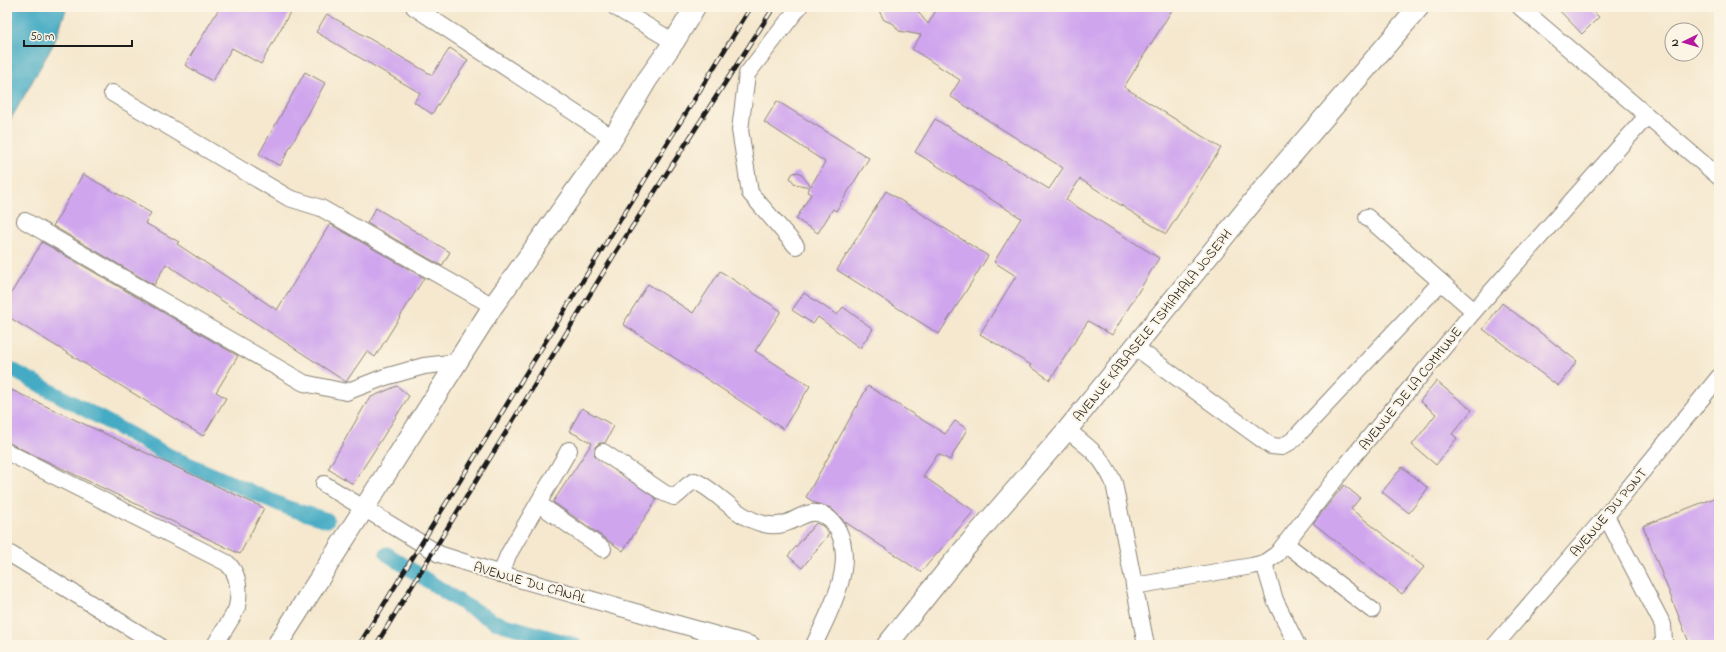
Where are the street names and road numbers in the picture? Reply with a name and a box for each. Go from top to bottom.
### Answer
street label: AVENUE KABASELE TSHIAMALA JOSEPH [1069,225,1238,427]
street label: AVENUE DE LA COMMUNE [1355,323,1468,455]
street label: AVENUE DU PONT [1566,464,1653,562]
street label: AVENUE DU CANAL [471,557,589,610]

